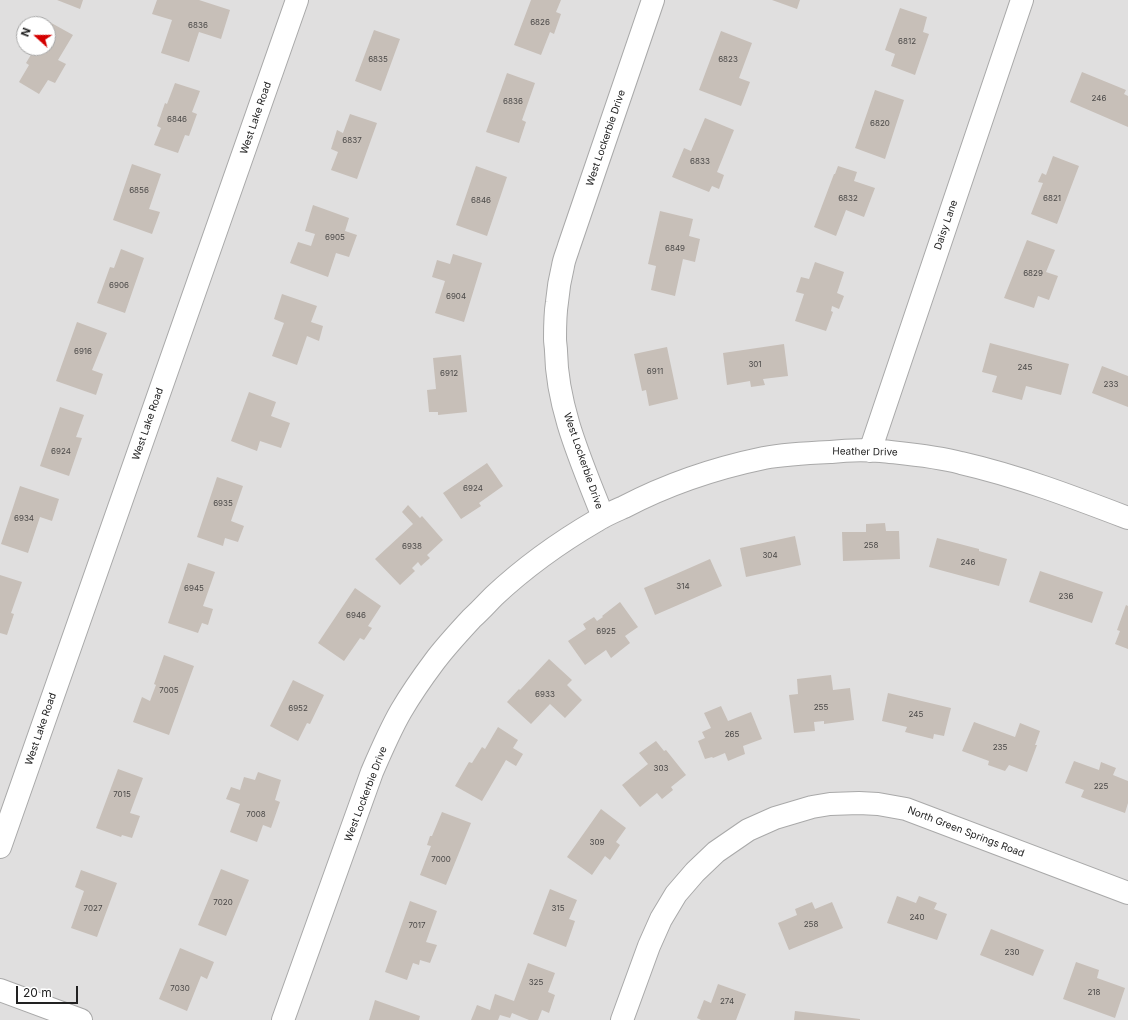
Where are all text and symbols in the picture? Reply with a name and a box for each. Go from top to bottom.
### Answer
north arrow [16,16,56,56]
house number: 6826 [530,18,550,28]
house number: 6836 [188,21,208,31]
text: N [18,26,34,38]
house number: 6812 [898,37,916,47]
house number: 6835 [368,55,388,65]
house number: 6823 [718,55,738,65]
street label: West Lake Road [238,80,274,156]
street label: West Lockerbie Drive [584,88,628,188]
house number: 246 [1092,94,1106,104]
house number: 6836 [503,97,523,107]
house number: 6846 [167,115,187,125]
house number: 6820 [870,119,890,129]
house number: 6837 [342,136,362,146]
house number: 6833 [690,157,710,167]
house number: 6856 [129,186,149,196]
house number: 6832 [838,194,858,204]
house number: 6821 [1043,194,1061,204]
house number: 6846 [471,196,491,206]
street label: Daisy Lane [932,198,960,252]
house number: 6905 [325,233,345,243]
house number: 6849 [665,244,685,254]
house number: 6829 [1023,269,1043,279]
house number: 6906 [109,281,129,291]
house number: 6904 [446,292,466,302]
house number: 6916 [74,347,92,357]
house number: 301 [748,360,762,370]
house number: 245 [1018,363,1032,373]
house number: 6911 [647,367,663,377]
house number: 6912 [440,369,458,379]
house number: 233 [1104,380,1118,390]
street label: West Lake Road [130,386,166,462]
street label: West Lockerbie Drive [561,411,605,511]
street label: Heather Drive [832,445,898,459]
house number: 6924 [51,447,71,457]
house number: 6924 [463,484,483,494]
house number: 6935 [213,499,233,509]
house number: 6934 [14,514,34,524]
house number: 258 [864,541,878,551]
house number: 6938 [402,542,422,552]
house number: 304 [762,551,778,561]
house number: 246 [961,558,975,568]
house number: 314 [676,582,690,592]
house number: 6945 [184,584,204,594]
house number: 236 [1059,592,1073,602]
house number: 6946 [346,611,366,621]
house number: 6925 [596,627,616,637]
house number: 7005 [159,686,179,696]
house number: 6933 [535,690,555,700]
street label: West Lake Road [23,691,59,767]
house number: 255 [814,703,828,713]
house number: 6952 [288,704,308,714]
house number: 245 [909,710,923,720]
house number: 265 [725,730,739,740]
house number: 235 [993,743,1007,753]
street label: West Lockerbie Drive [342,745,390,843]
house number: 303 [654,764,668,774]
house number: 225 [1094,782,1108,792]
house number: 7015 [113,790,131,800]
street label: North Green Springs Road [906,804,1026,860]
house number: 7008 [246,810,266,820]
house number: 309 [590,838,604,848]
house number: 7000 [431,855,451,865]
house number: 7020 [213,898,233,908]
house number: 7027 [84,904,102,914]
house number: 315 [551,904,565,914]
house number: 240 [910,913,924,923]
house number: 258 [804,920,818,930]
house number: 7017 [408,921,426,931]
house number: 230 [1005,948,1019,958]
scale bar [18,978,80,1004]
house number: 325 [529,978,543,988]
house number: 7030 [170,984,190,994]
text: 20 m [23,985,52,1000]
house number: 218 [1087,988,1101,998]
house number: 274 [720,997,734,1007]

